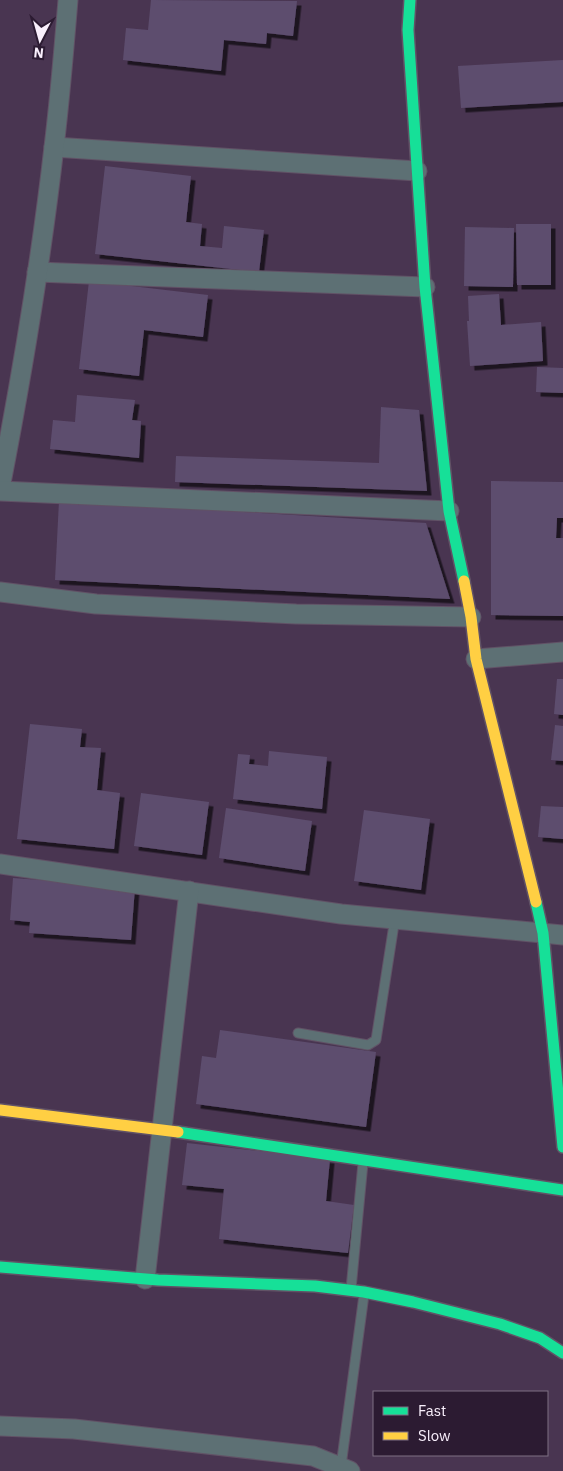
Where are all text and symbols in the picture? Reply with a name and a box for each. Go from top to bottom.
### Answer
north arrow [15,15,65,65]
text: N [33,43,45,62]
legend [373,1391,548,1456]
text: Fast [418,1401,446,1420]
text: Slow [418,1426,451,1445]

